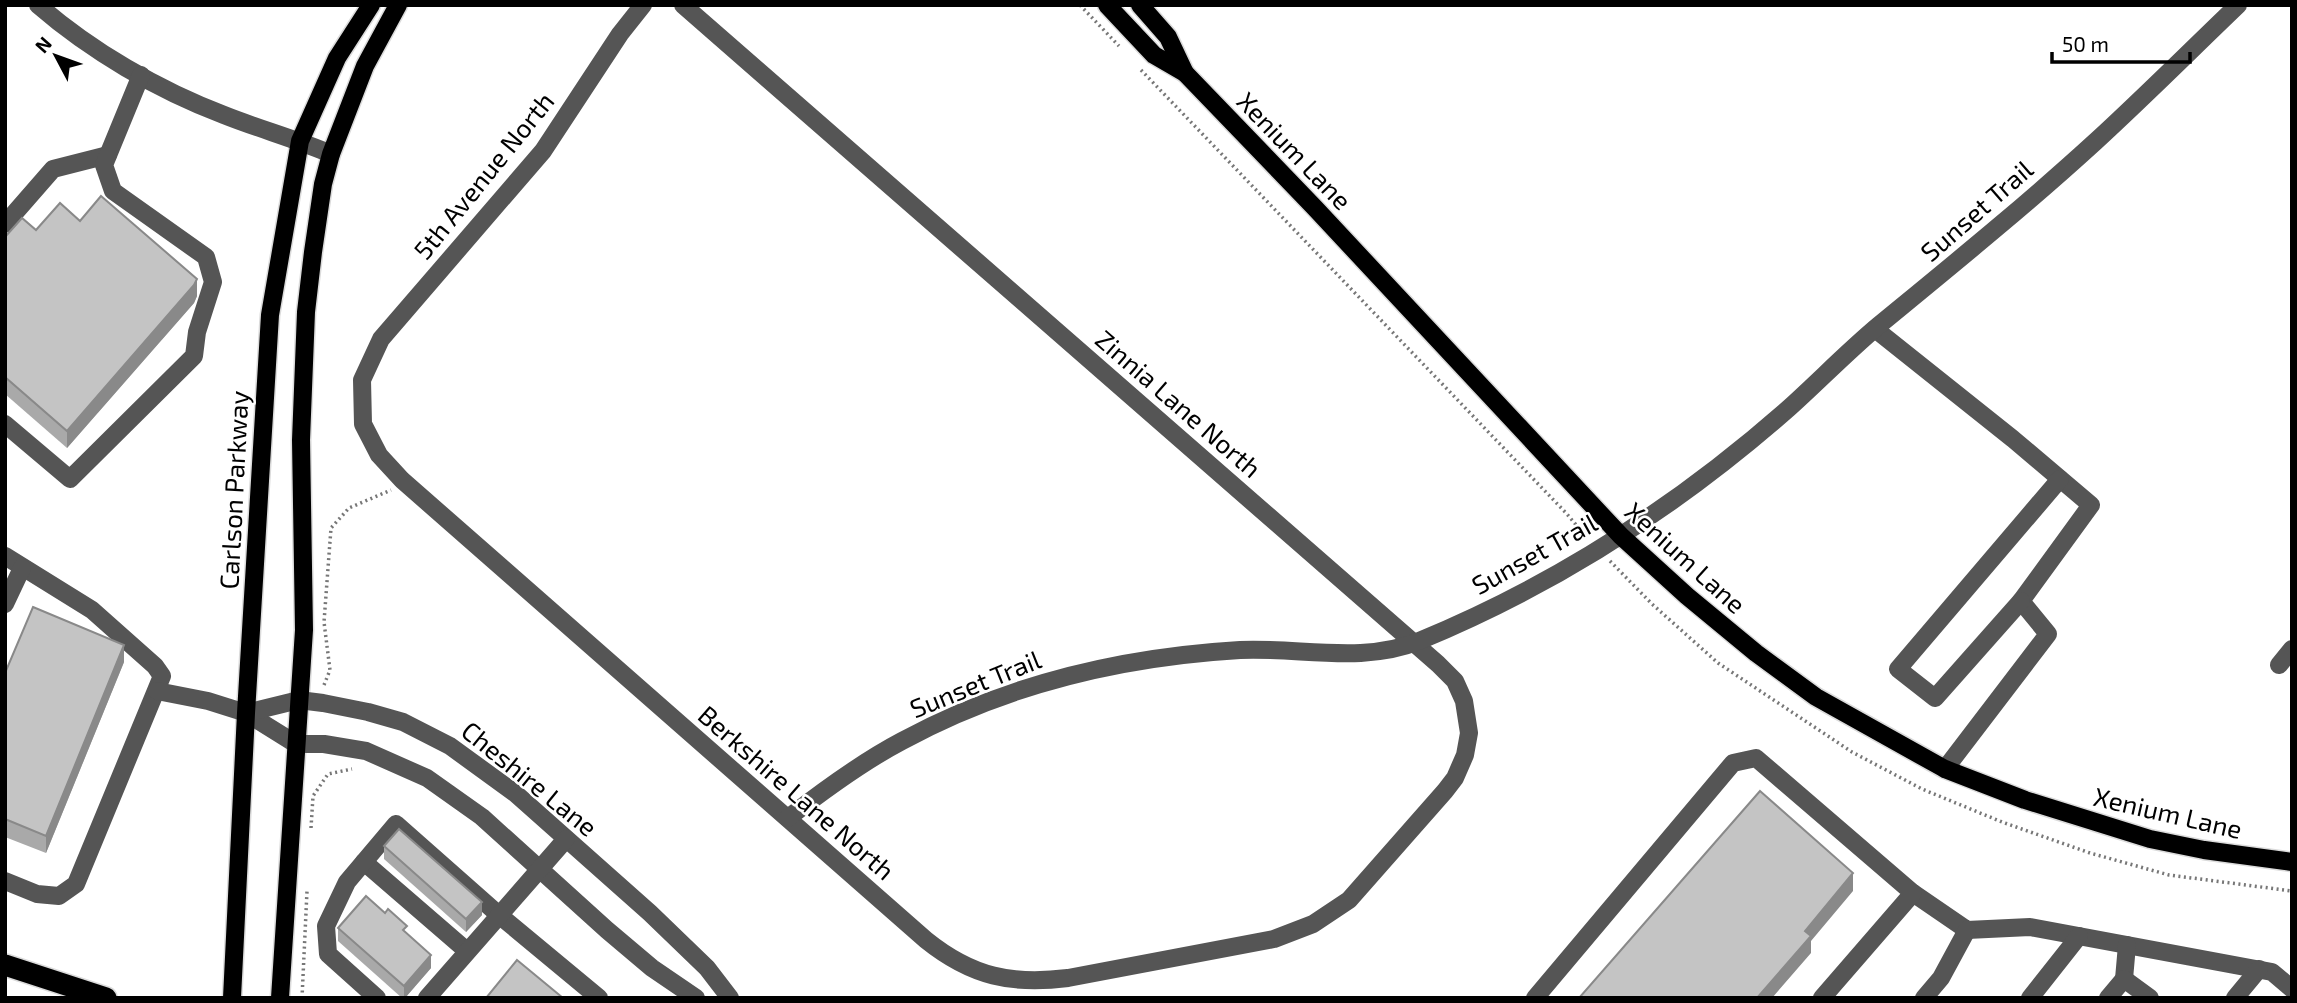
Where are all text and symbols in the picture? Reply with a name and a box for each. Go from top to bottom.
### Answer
north arrow [21,21,91,91]
scale bar [2052,21,2190,65]
text: 50 m [2062,31,2109,56]
text: N [30,32,56,57]
street label: 5th Avenue North [406,85,560,265]
street label: Xenium Lane [1231,85,1359,215]
street label: Sunset Trail [1914,153,2039,267]
street label: Zinnia Lane North [1090,323,1268,483]
street label: Carlson Parkway [212,390,254,590]
street label: Xenium Lane [1619,495,1753,619]
street label: Sunset Trail [1466,506,1602,600]
street label: Sunset Trail [905,643,1045,723]
street label: Berkshire Lane North [693,698,901,886]
street label: Cheshire Lane [456,714,604,842]
street label: Xenium Lane [2091,780,2245,844]

